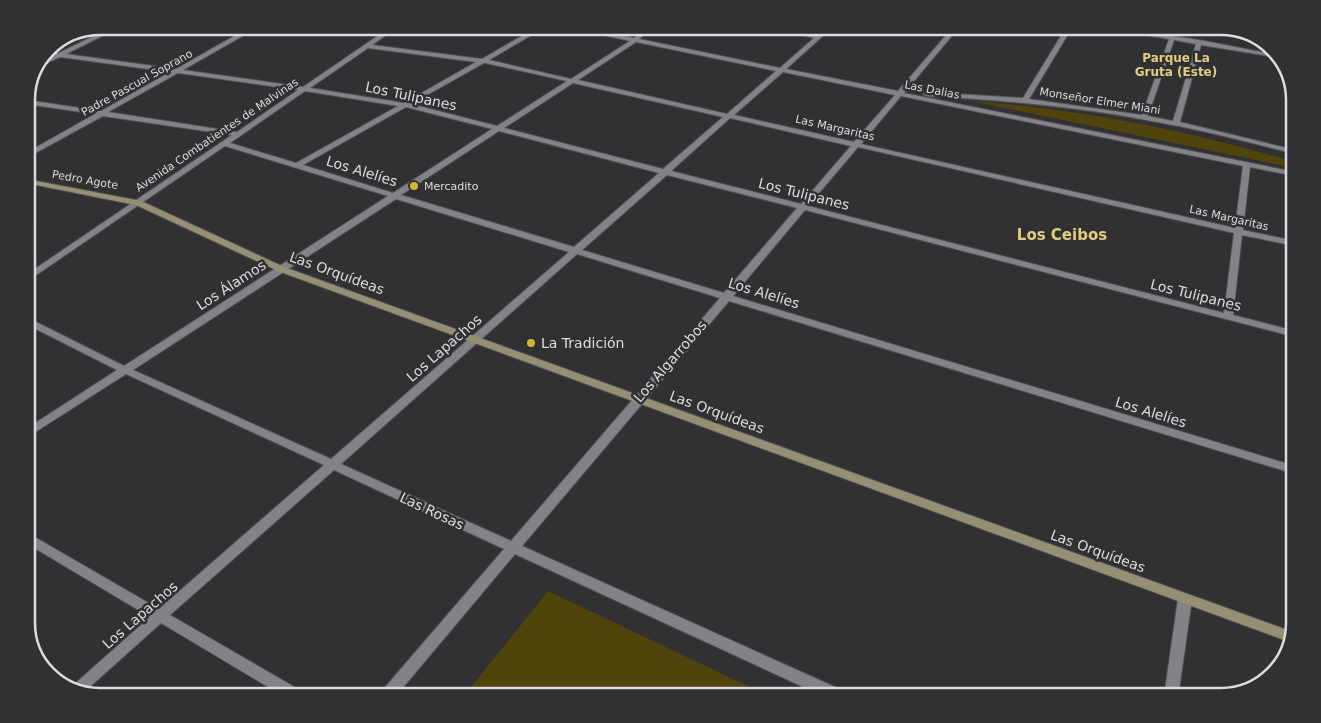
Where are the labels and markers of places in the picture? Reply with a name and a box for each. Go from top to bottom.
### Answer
marker: Mercadito [408,180,420,192]
place label: Mercadito [424,180,479,193]
place label: La Tradición [541,335,624,351]
marker: La Tradición [525,337,537,349]

